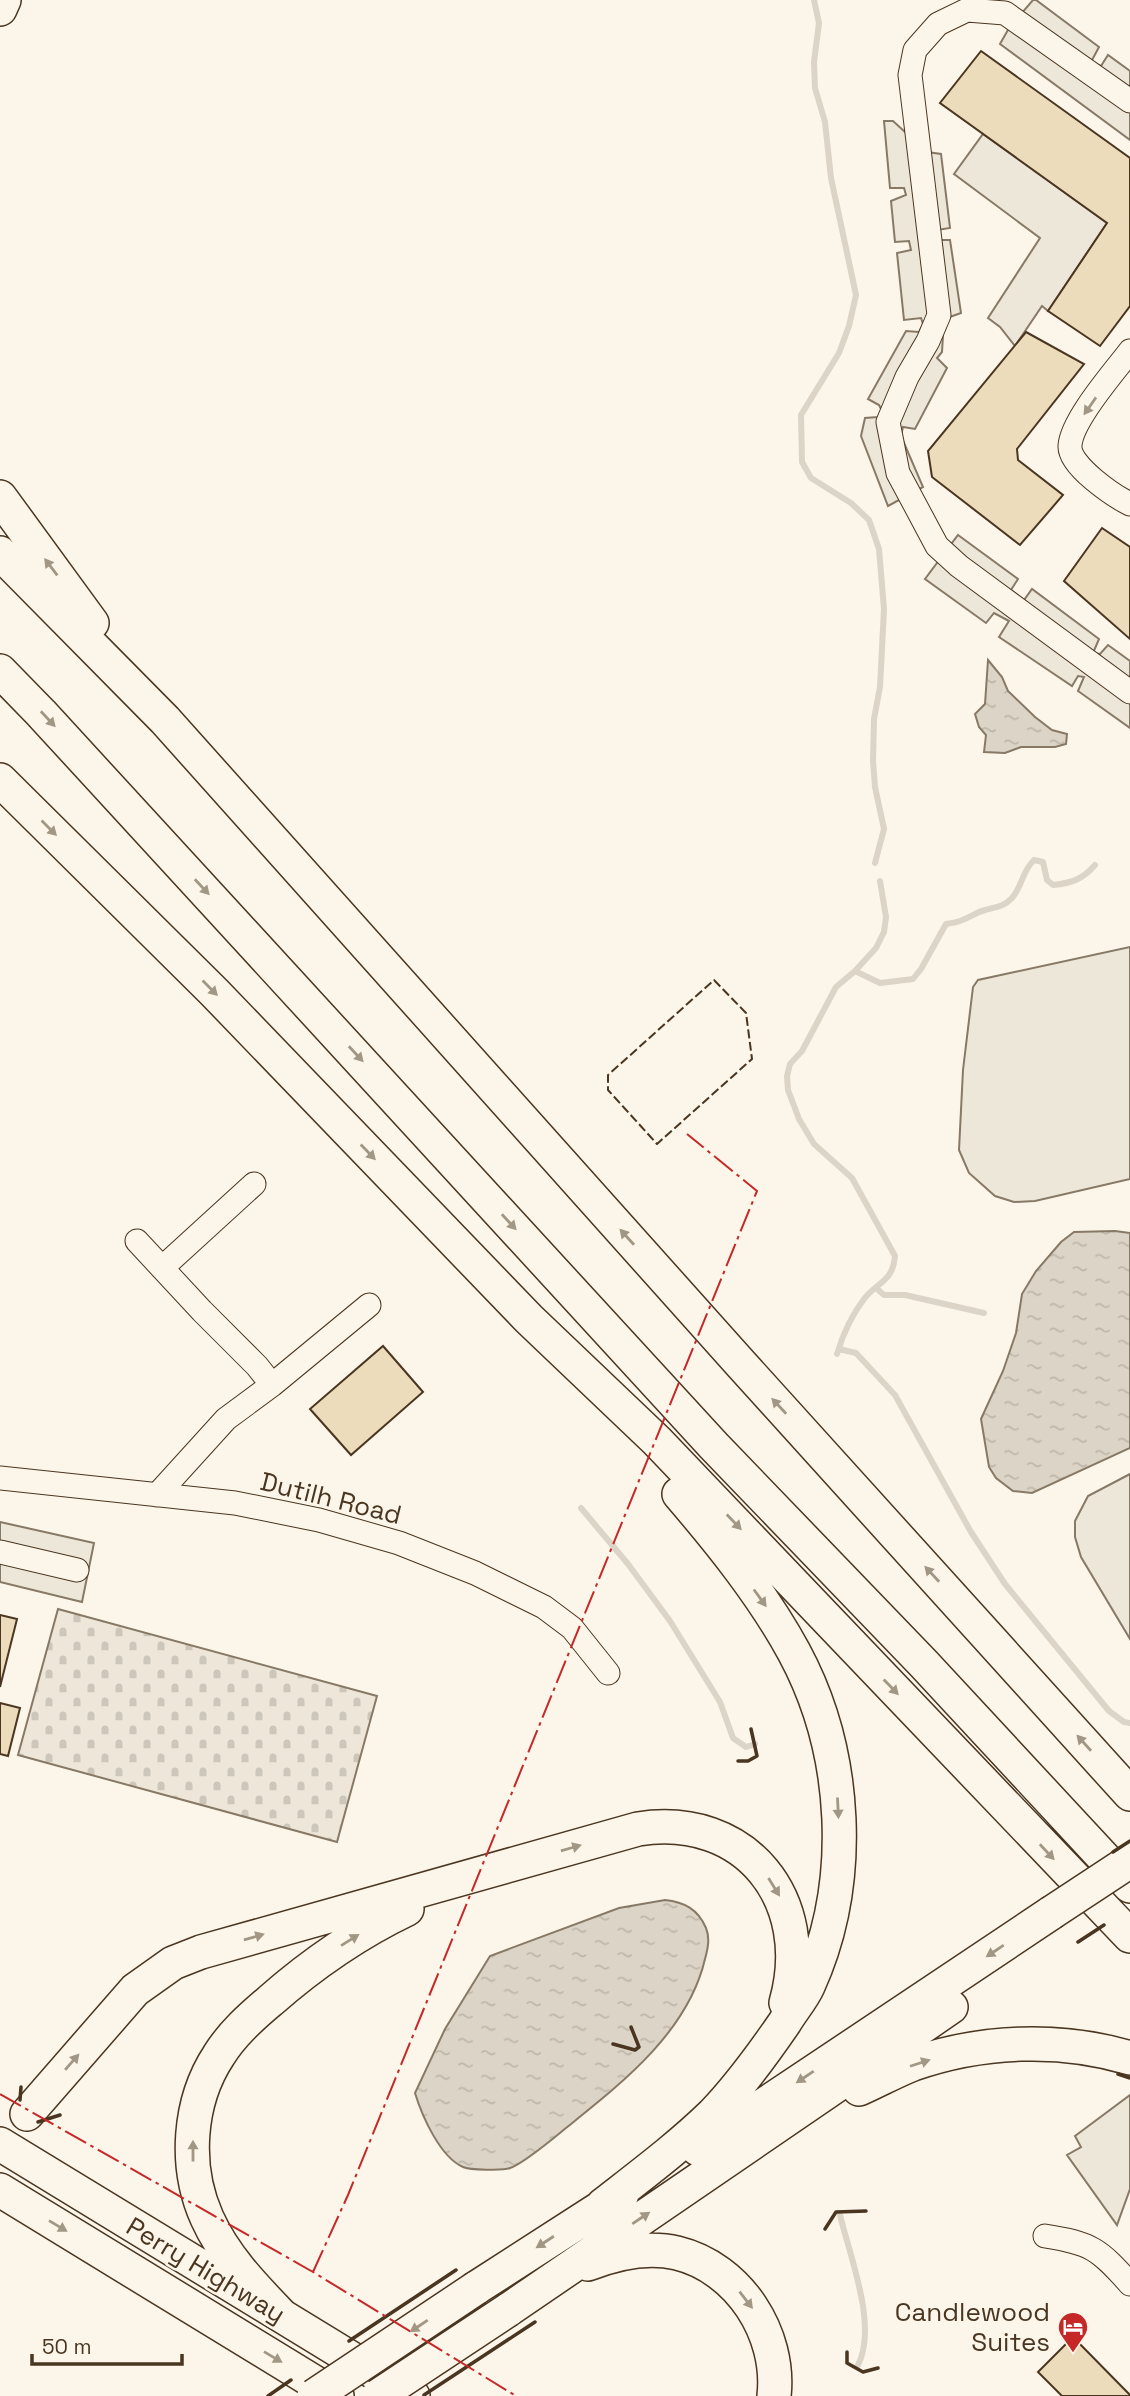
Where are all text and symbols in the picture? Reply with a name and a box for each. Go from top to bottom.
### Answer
one-way arrow [1083,397,1097,415]
one-way arrow [44,558,58,576]
one-way arrow [39,710,55,727]
one-way arrow [40,819,57,835]
one-way arrow [194,878,210,896]
one-way arrow [202,980,219,997]
one-way arrow [347,1045,363,1062]
one-way arrow [360,1143,376,1160]
one-way arrow [501,1213,517,1230]
one-way arrow [619,1229,635,1246]
one-way arrow [771,1398,787,1415]
street label: Dutilh Road [257,1464,405,1532]
one-way arrow [726,1513,742,1531]
one-way arrow [925,1566,941,1583]
one-way arrow [752,1589,766,1607]
one-way arrow [882,1678,898,1695]
one-way arrow [1076,1734,1092,1752]
one-way arrow [833,1797,844,1819]
one-way arrow [560,1842,582,1853]
one-way arrow [1039,1843,1055,1860]
one-way arrow [768,1878,780,1897]
one-way arrow [244,1932,265,1942]
one-way arrow [340,1934,360,1947]
one-way arrow [985,1944,1004,1957]
one-way arrow [64,2053,79,2070]
one-way arrow [909,2057,930,2068]
one-way arrow [796,2070,815,2083]
one-way arrow [187,2140,199,2162]
street label: Perry Highway [120,2209,292,2331]
one-way arrow [632,2212,651,2225]
one-way arrow [49,2219,68,2232]
one-way arrow [536,2236,555,2249]
one-way arrow [738,2290,753,2308]
place label: Candlewood Suites [895,2295,1050,2359]
hotel icon: Candlewood Suites [1056,2310,1090,2354]
one-way arrow [409,2319,429,2332]
scale bar [32,2322,182,2366]
text: 50 m [42,2333,92,2360]
one-way arrow [264,2351,283,2364]

